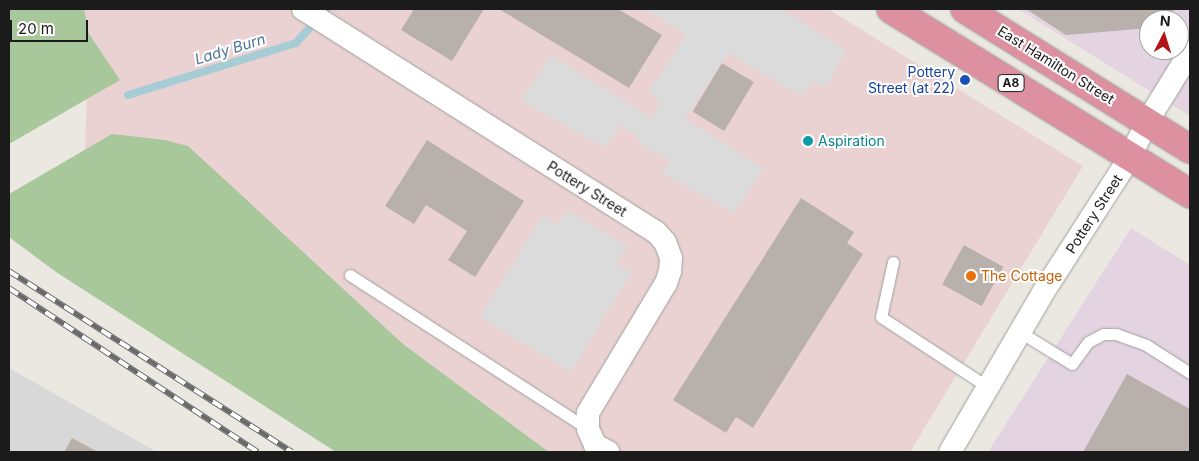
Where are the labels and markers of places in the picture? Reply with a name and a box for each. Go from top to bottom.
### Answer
place label: Pottery Street (at 22) [868,64,955,96]
marker: Pottery Street (at 22) [959,74,971,86]
place label: Aspiration [818,133,885,149]
marker: Aspiration [802,135,814,147]
place label: The Cottage [981,268,1063,284]
marker: The Cottage [965,270,977,282]

